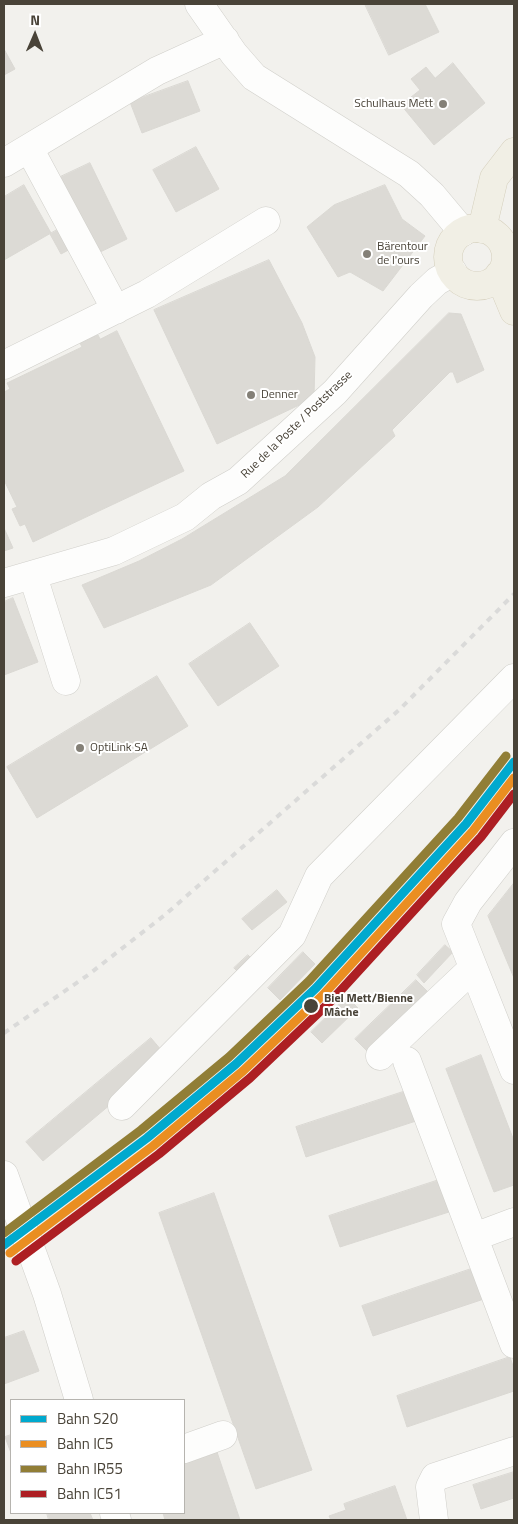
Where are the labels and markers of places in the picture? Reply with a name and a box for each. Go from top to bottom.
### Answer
place label: Schulhaus Mett [354,97,433,111]
marker: Schulhaus Mett [437,98,449,110]
place label: Bärentour de l'ours [377,240,428,268]
marker: Bärentour de l'ours [361,248,373,260]
place label: Denner [261,388,298,402]
marker: Denner [245,389,257,401]
place label: OptiLink SA [90,741,148,755]
marker: OptiLink SA [74,742,86,754]
place label: Biel Mett/Bienne Mâche [324,992,413,1020]
marker: Biel Mett/Bienne Mâche [302,997,320,1015]

